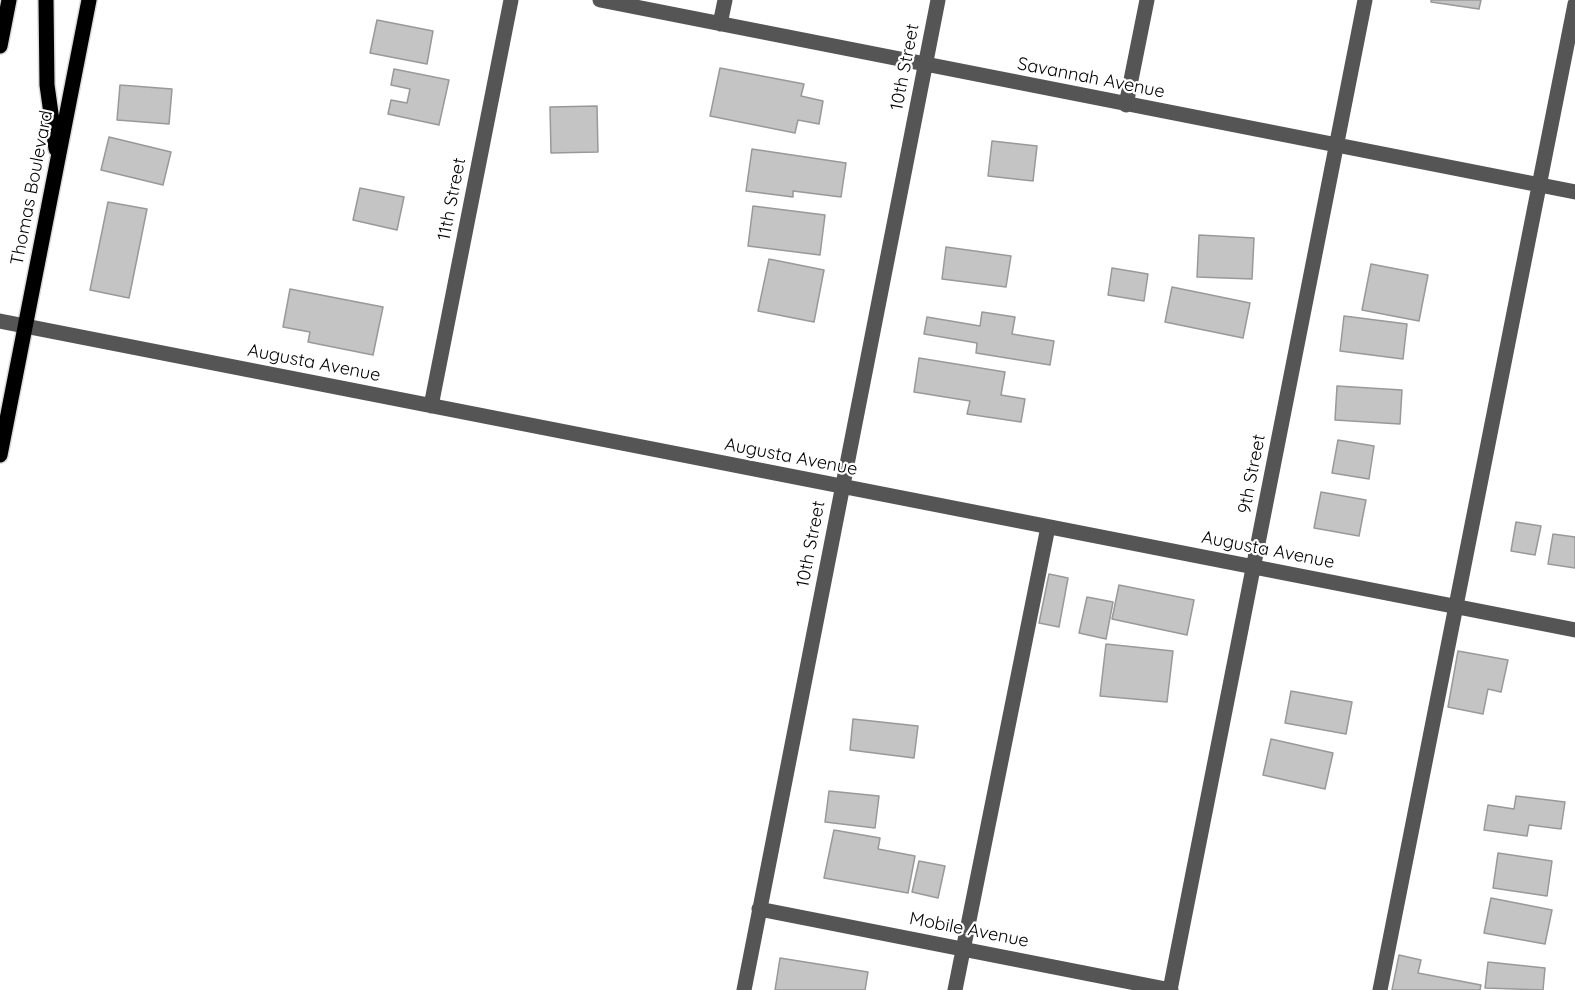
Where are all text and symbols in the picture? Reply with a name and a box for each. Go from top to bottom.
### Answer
street label: 10th Street [886,22,924,112]
street label: Savannah Avenue [1016,53,1166,103]
street label: Thomas Boulevard [6,109,58,267]
street label: 11th Street [433,156,471,242]
street label: Augusta Avenue [246,340,382,386]
street label: 9th Street [1234,432,1270,516]
street label: Augusta Avenue [723,434,859,480]
street label: 10th Street [792,499,830,589]
street label: Augusta Avenue [1200,527,1336,573]
street label: Mobile Avenue [907,908,1031,952]

